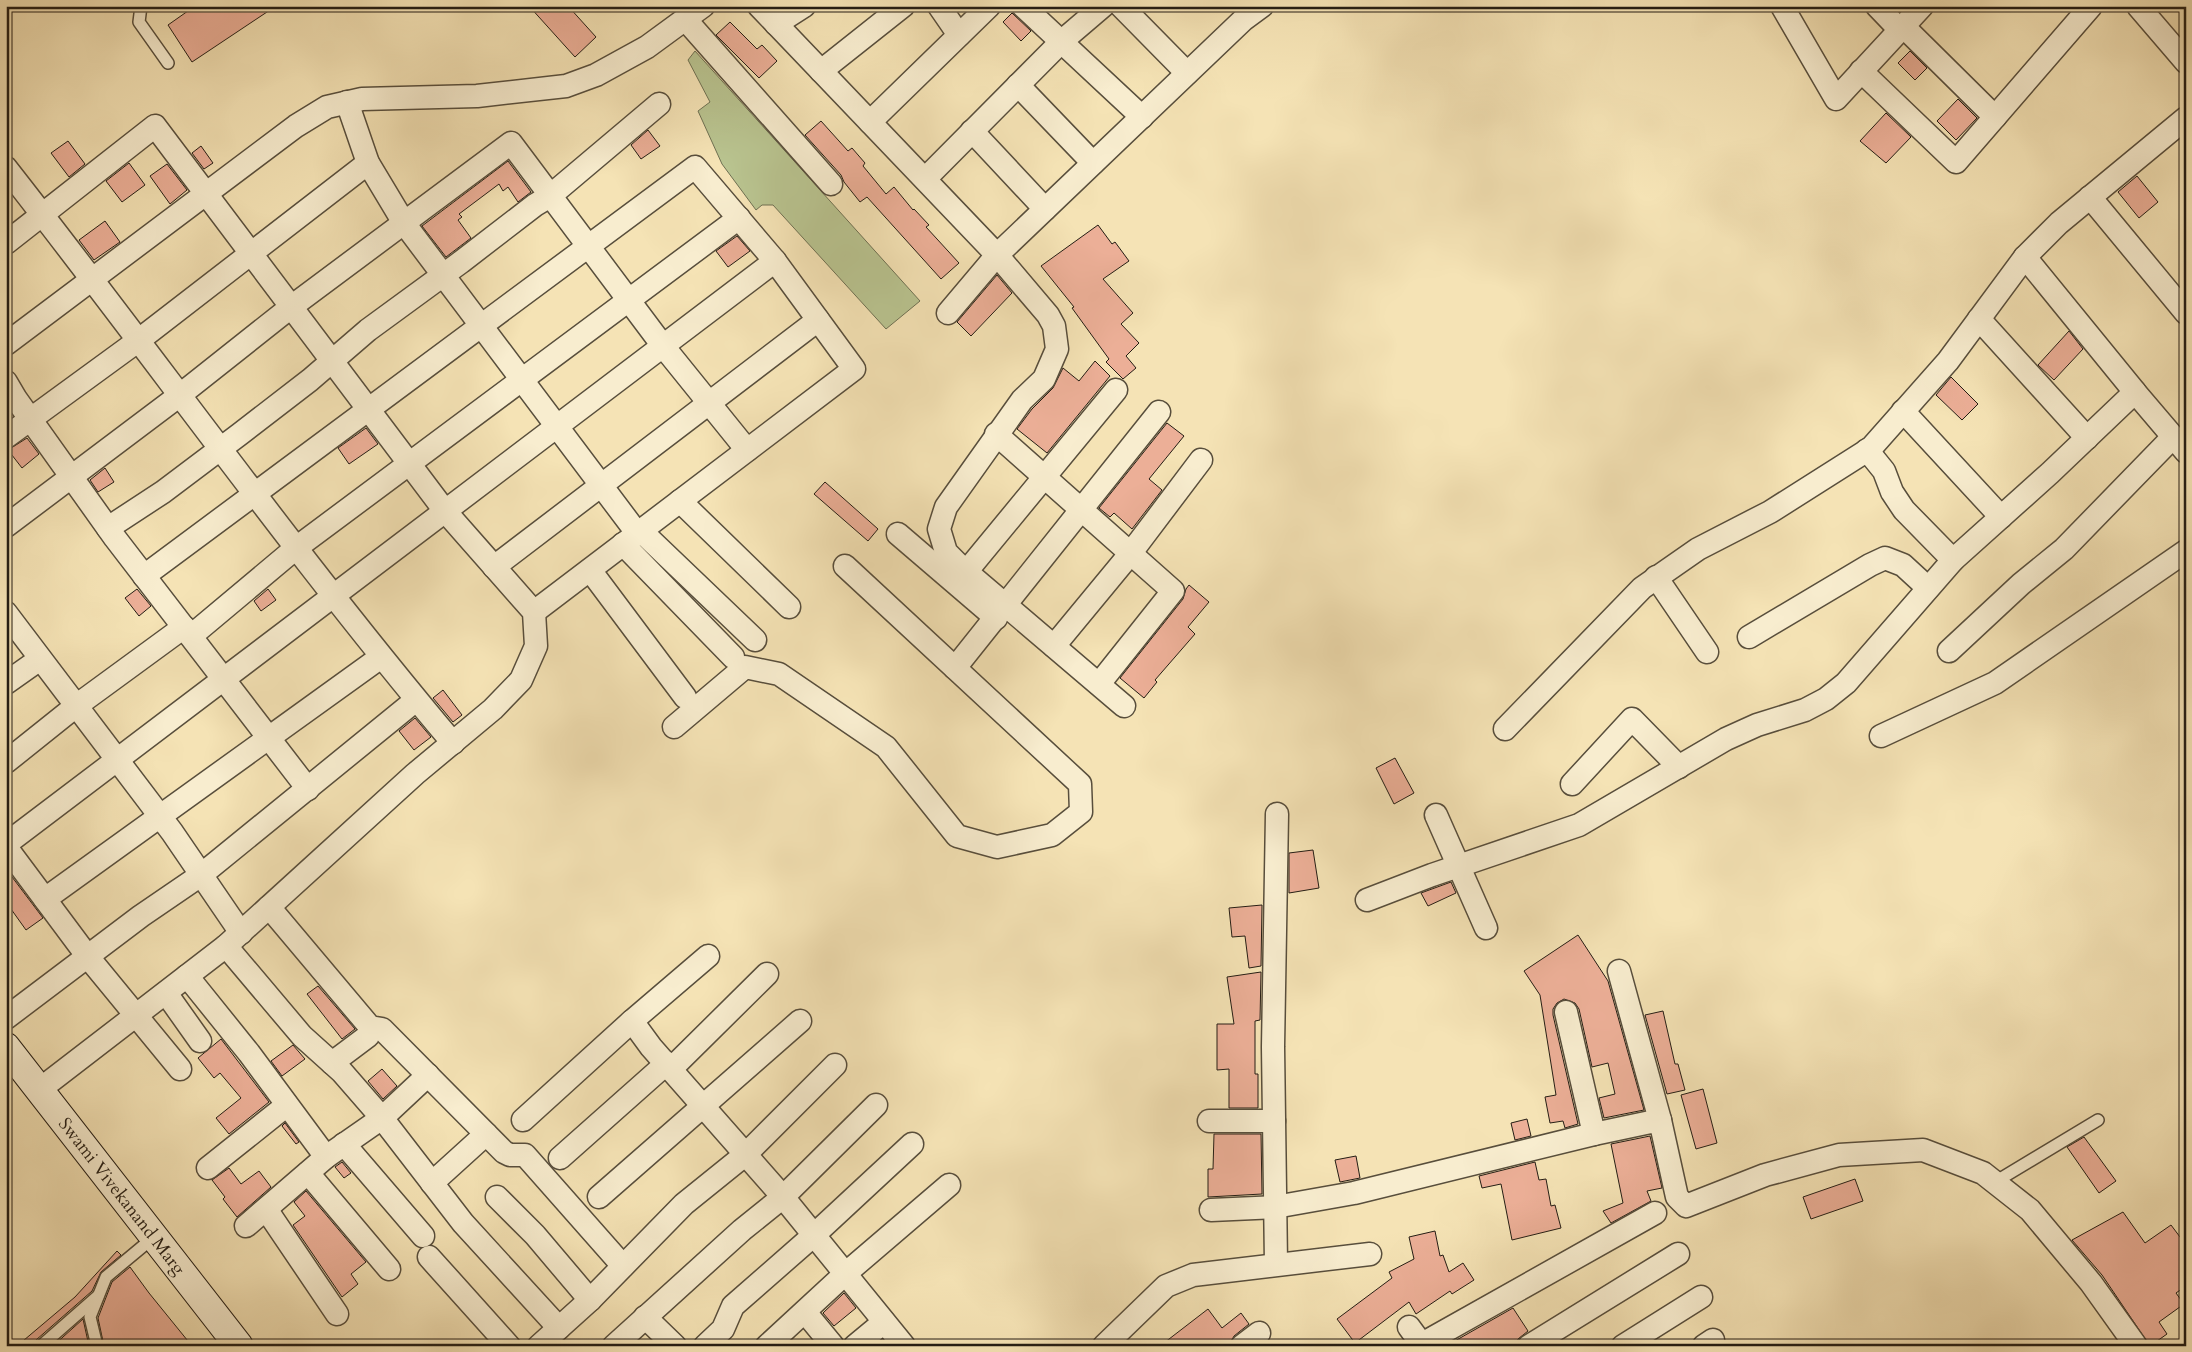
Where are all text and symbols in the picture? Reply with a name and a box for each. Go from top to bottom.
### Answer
street label: Swami Vivekanand Marg [52,1112,192,1281]

